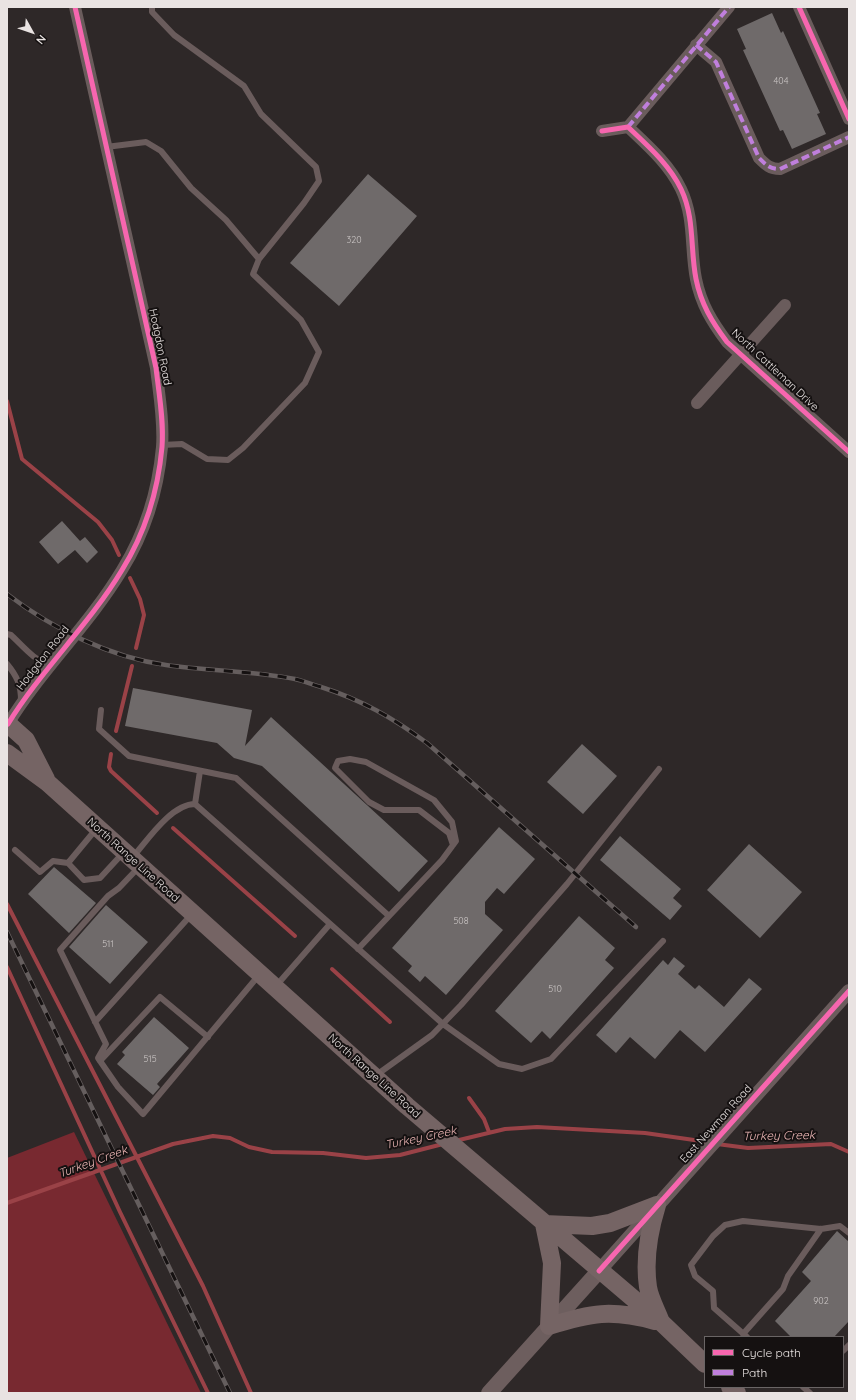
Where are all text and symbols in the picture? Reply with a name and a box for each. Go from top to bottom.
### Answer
north arrow [12,12,52,52]
text: N [33,32,49,47]
house number: 404 [774,76,788,86]
house number: 320 [346,235,362,245]
street label: Hodgdon Road [146,308,174,386]
street label: North Cattleman Drive [729,326,821,414]
street label: Hodgdon Road [14,623,72,693]
street label: North Range Line Road [84,815,182,905]
house number: 508 [453,916,469,926]
house number: 511 [102,939,114,949]
house number: 510 [548,984,562,994]
street label: North Range Line Road [325,1031,423,1121]
house number: 515 [143,1054,157,1064]
street label: East Newman Road [677,1082,755,1166]
water label: Turkey Creek [384,1123,458,1153]
water label: Turkey Creek [743,1128,815,1144]
water label: Turkey Creek [57,1143,129,1181]
house number: 902 [813,1296,829,1306]
legend [704,1336,844,1388]
text: Cycle path [742,1345,801,1360]
text: Path [742,1365,767,1380]

